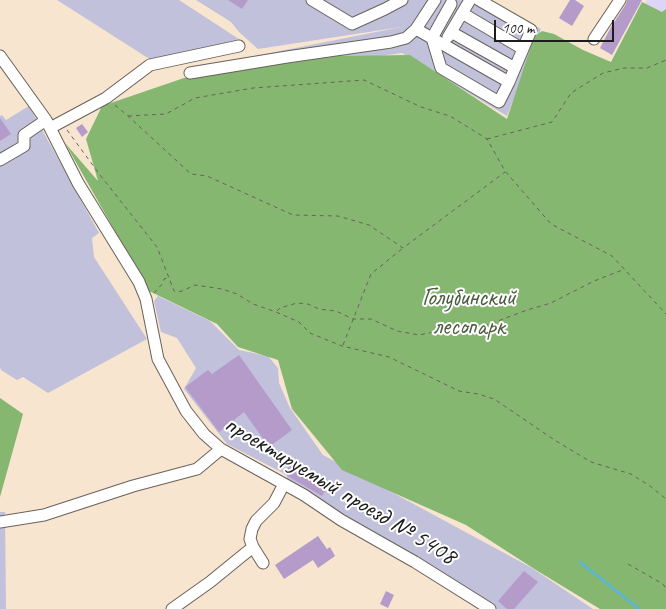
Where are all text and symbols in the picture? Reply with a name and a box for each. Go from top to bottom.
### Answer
scale bar [496,10,616,42]
text: 100 m [502,19,534,38]
park label: Голубинский лесопарк [422,283,516,342]
street label: проектируемый проезд № 5408 [219,410,461,572]

